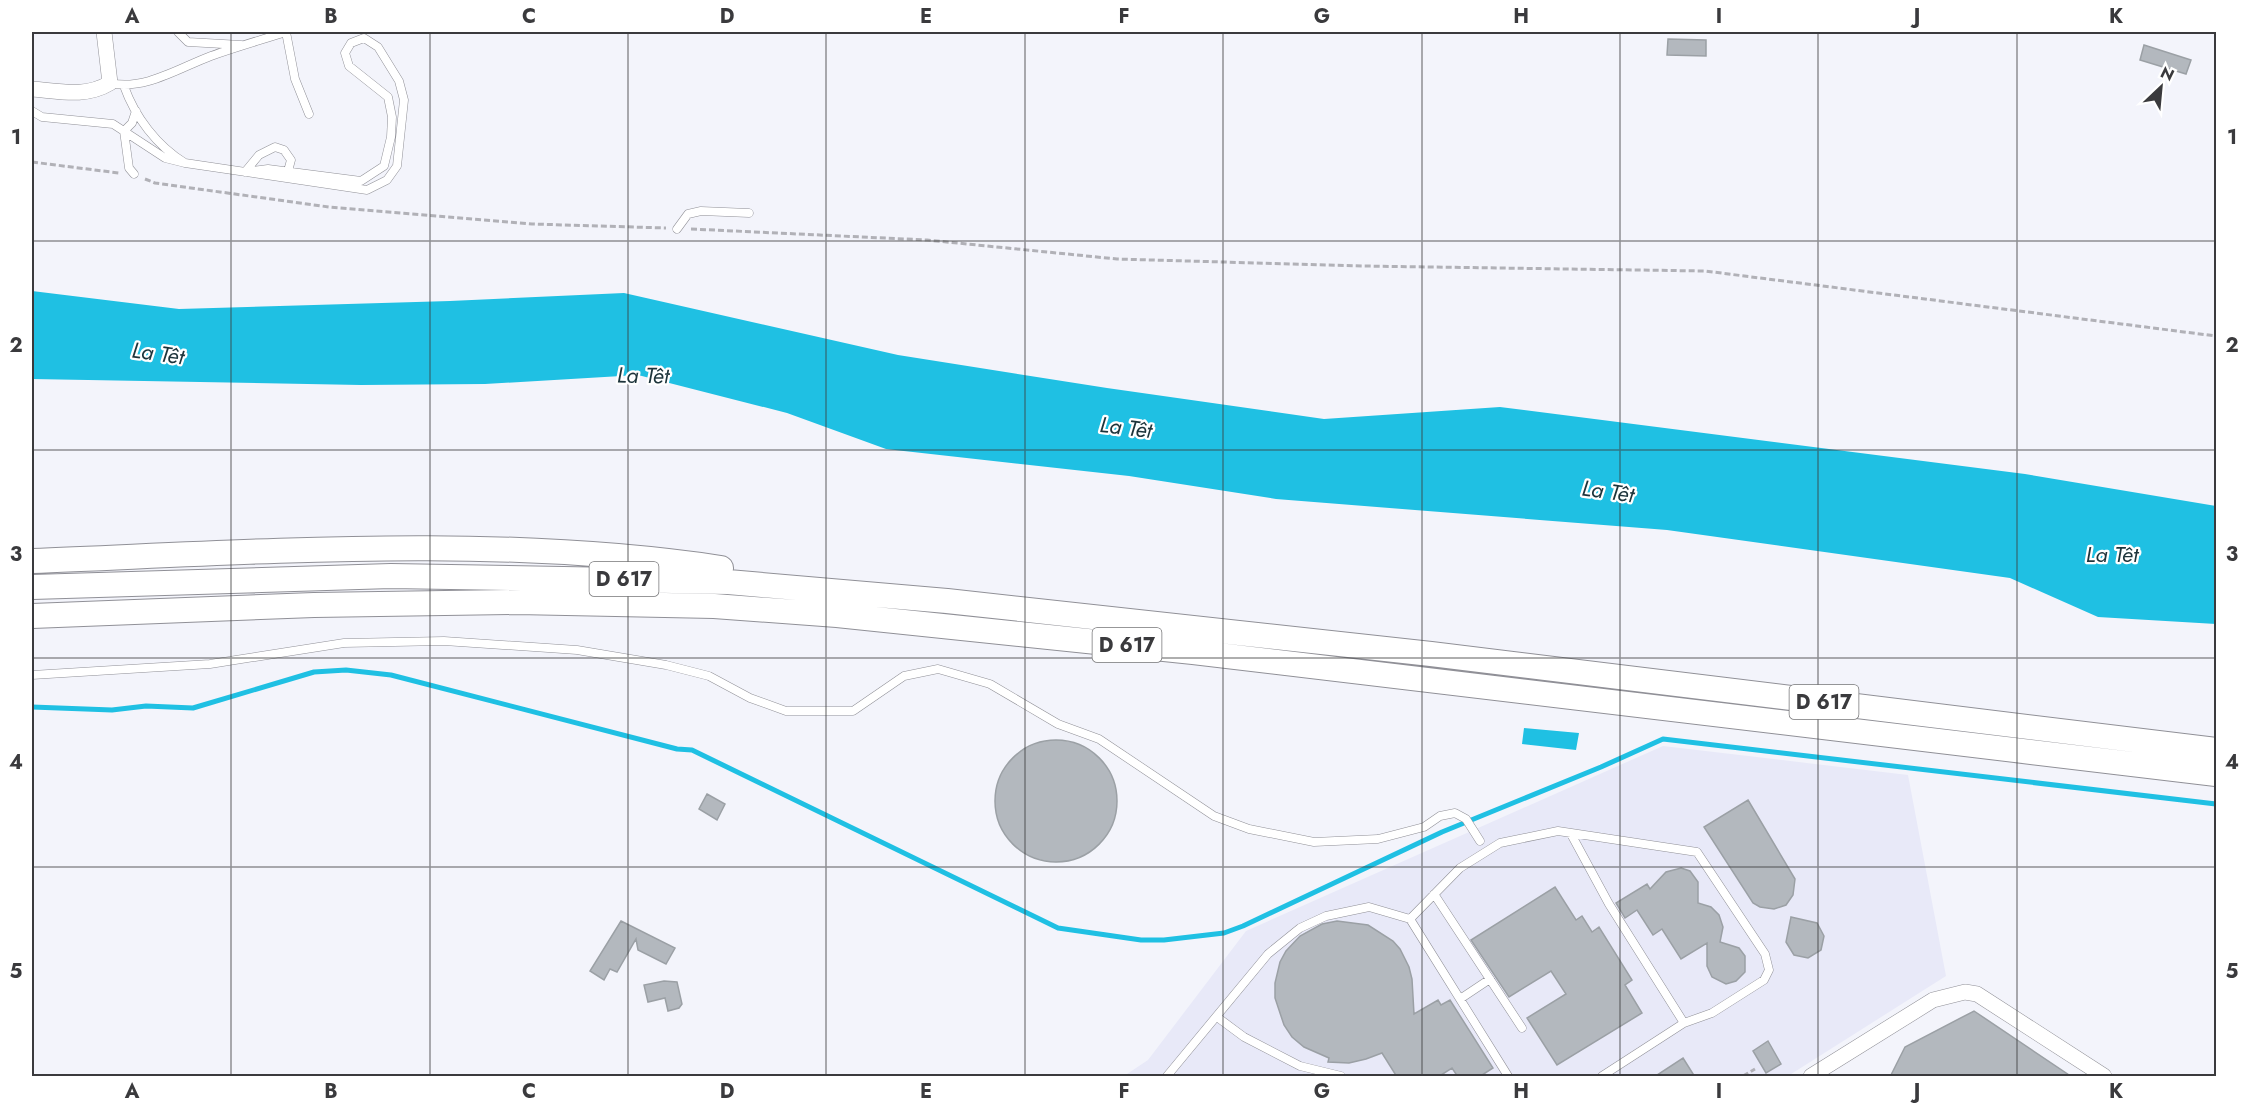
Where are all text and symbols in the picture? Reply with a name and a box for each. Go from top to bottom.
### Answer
text: A [124,2,140,31]
text: B [324,2,338,31]
text: C [522,2,536,31]
text: D [720,2,734,31]
text: E [920,2,932,31]
text: F [1118,2,1130,31]
text: G [1314,2,1330,31]
text: H [1513,2,1529,31]
text: I [1716,2,1722,31]
text: J [1910,2,1920,31]
text: K [2109,2,2123,31]
north arrow [2131,57,2191,117]
text: N [2157,61,2178,87]
text: 1 [11,123,21,152]
text: 1 [2227,123,2237,152]
text: 2 [9,331,23,360]
text: 2 [2225,331,2239,360]
water label: La Têt [130,334,188,373]
water label: La Têt [617,359,671,391]
water label: La Têt [1098,408,1156,446]
water label: La Têt [1580,472,1638,511]
water label: La Têt [2086,538,2140,570]
text: 3 [10,540,22,569]
text: 3 [2226,540,2238,569]
road number: D 617 [590,562,658,596]
road number: D 617 [1092,628,1162,662]
road number: D 617 [1790,685,1858,719]
text: 4 [9,748,23,777]
text: 4 [2225,748,2239,777]
text: 5 [10,957,23,986]
text: 5 [2226,957,2239,986]
text: A [124,1077,140,1106]
text: B [324,1077,338,1106]
text: C [522,1077,536,1106]
text: D [720,1077,734,1106]
text: E [920,1077,932,1106]
text: F [1118,1077,1130,1106]
text: G [1314,1077,1330,1106]
text: H [1513,1077,1529,1106]
text: I [1716,1077,1722,1106]
text: J [1910,1077,1920,1106]
text: K [2109,1077,2123,1106]

